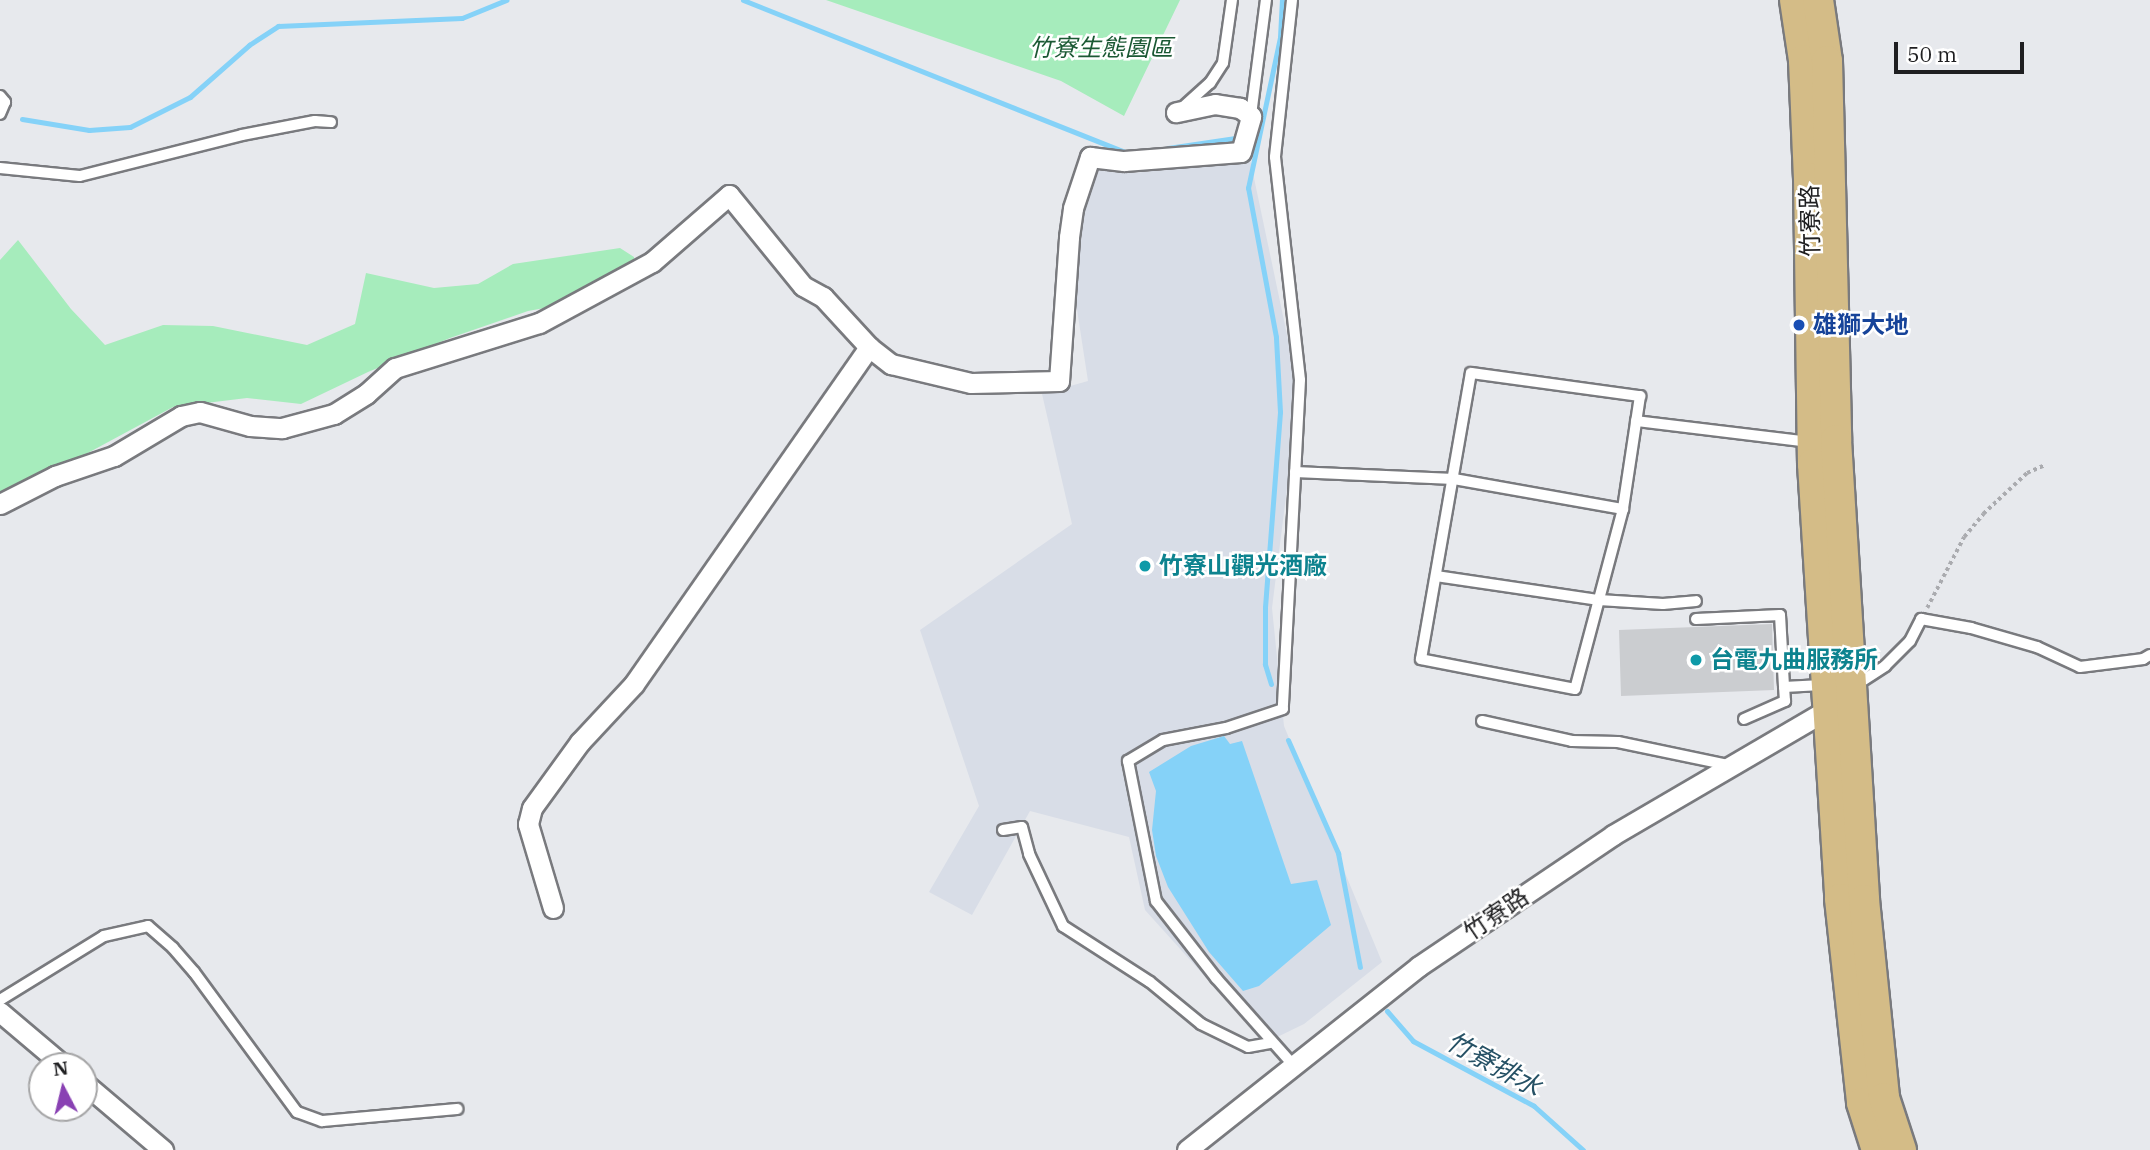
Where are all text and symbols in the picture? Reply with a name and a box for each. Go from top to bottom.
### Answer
scale bar [1898,28,2028,72]
park label: 竹寮生態園區 [1029,34,1173,62]
text: 50 m [1907,40,1957,68]
street label: 竹寮路 [1795,185,1825,257]
place label: 雄獅大地 [1813,311,1909,339]
marker: 雄獅大地 [1791,317,1807,333]
place label: 竹寮山觀光酒廠 [1159,552,1327,580]
marker: 竹寮山觀光酒廠 [1137,558,1153,574]
place label: 台電九曲服務所 [1710,646,1878,674]
marker: 台電九曲服務所 [1688,652,1704,668]
street label: 竹寮路 [1458,882,1534,946]
water label: 竹寮排水 [1441,1025,1547,1103]
north arrow [28,1052,98,1122]
text: N [52,1055,70,1081]

